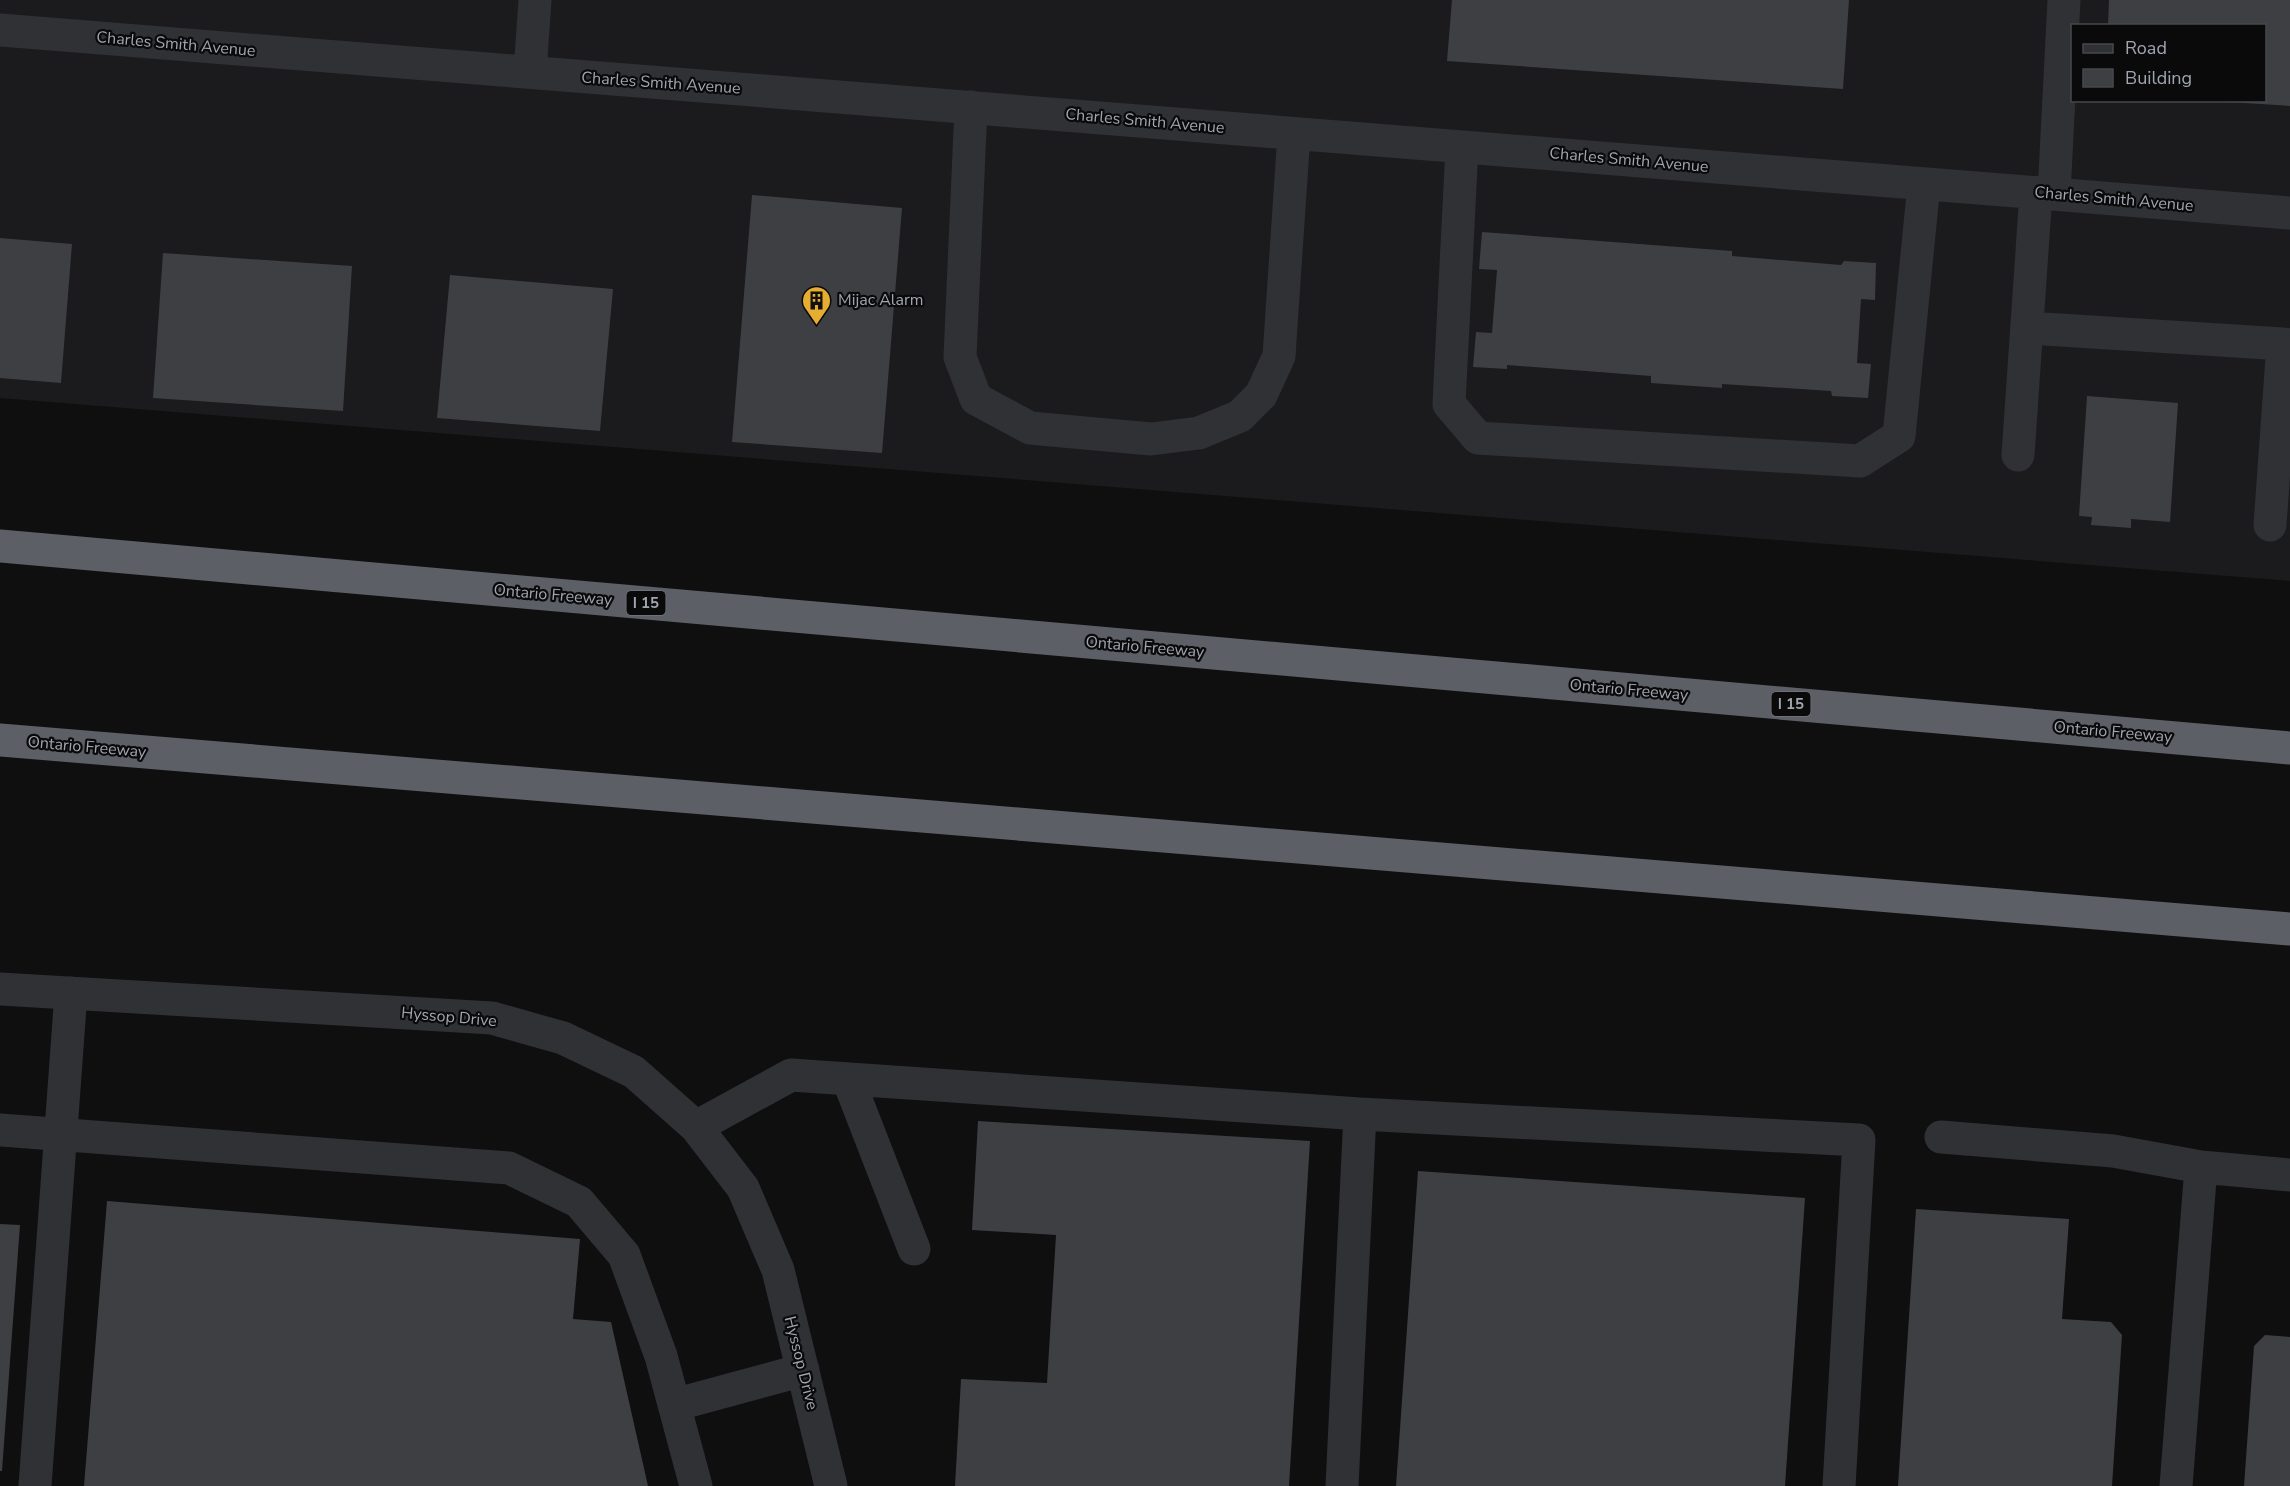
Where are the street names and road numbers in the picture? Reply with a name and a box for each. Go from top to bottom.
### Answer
street label: Charles Smith Avenue [96,26,256,62]
street label: Charles Smith Avenue [581,66,741,100]
street label: Charles Smith Avenue [1065,103,1225,139]
street label: Charles Smith Avenue [1549,142,1709,178]
street label: Charles Smith Avenue [2034,181,2194,217]
street label: Ontario Freeway [493,579,614,611]
road number: I 15 [626,591,666,615]
street label: Ontario Freeway [1085,631,1206,663]
street label: Ontario Freeway [1569,674,1690,706]
road number: I 15 [1772,692,1810,716]
street label: Ontario Freeway [2053,716,2174,748]
street label: Ontario Freeway [27,731,148,763]
street label: Hyssop Drive [400,1002,498,1032]
street label: Hyssop Drive [779,1314,823,1412]

